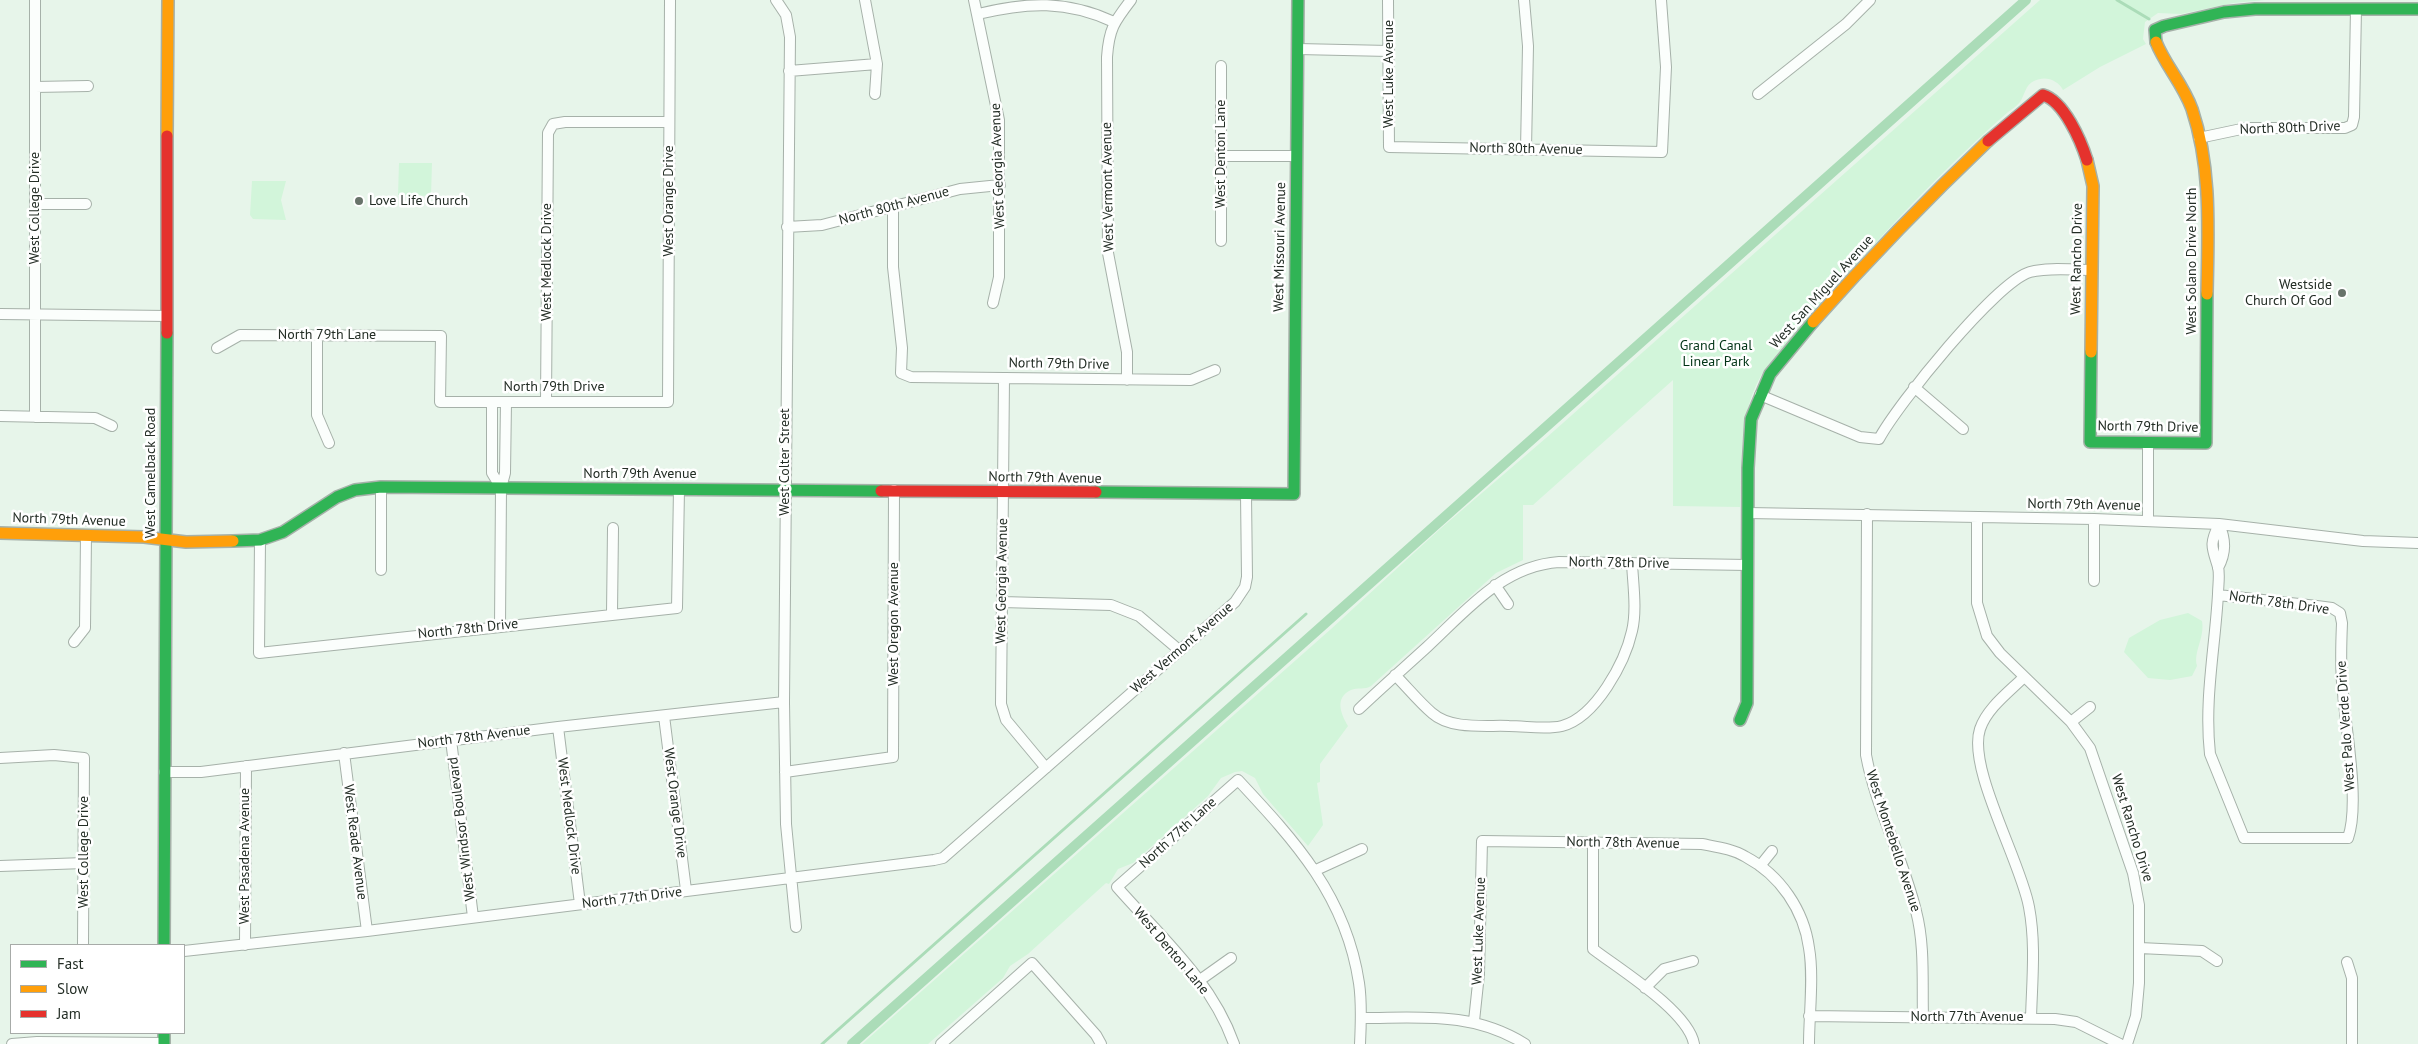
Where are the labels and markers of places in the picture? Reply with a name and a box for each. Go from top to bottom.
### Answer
place label: Love Life Church [369,193,468,209]
marker: Love Life Church [353,195,365,207]
place label: Westside Church Of God [2245,277,2332,310]
marker: Westside Church Of God [2336,287,2348,299]

